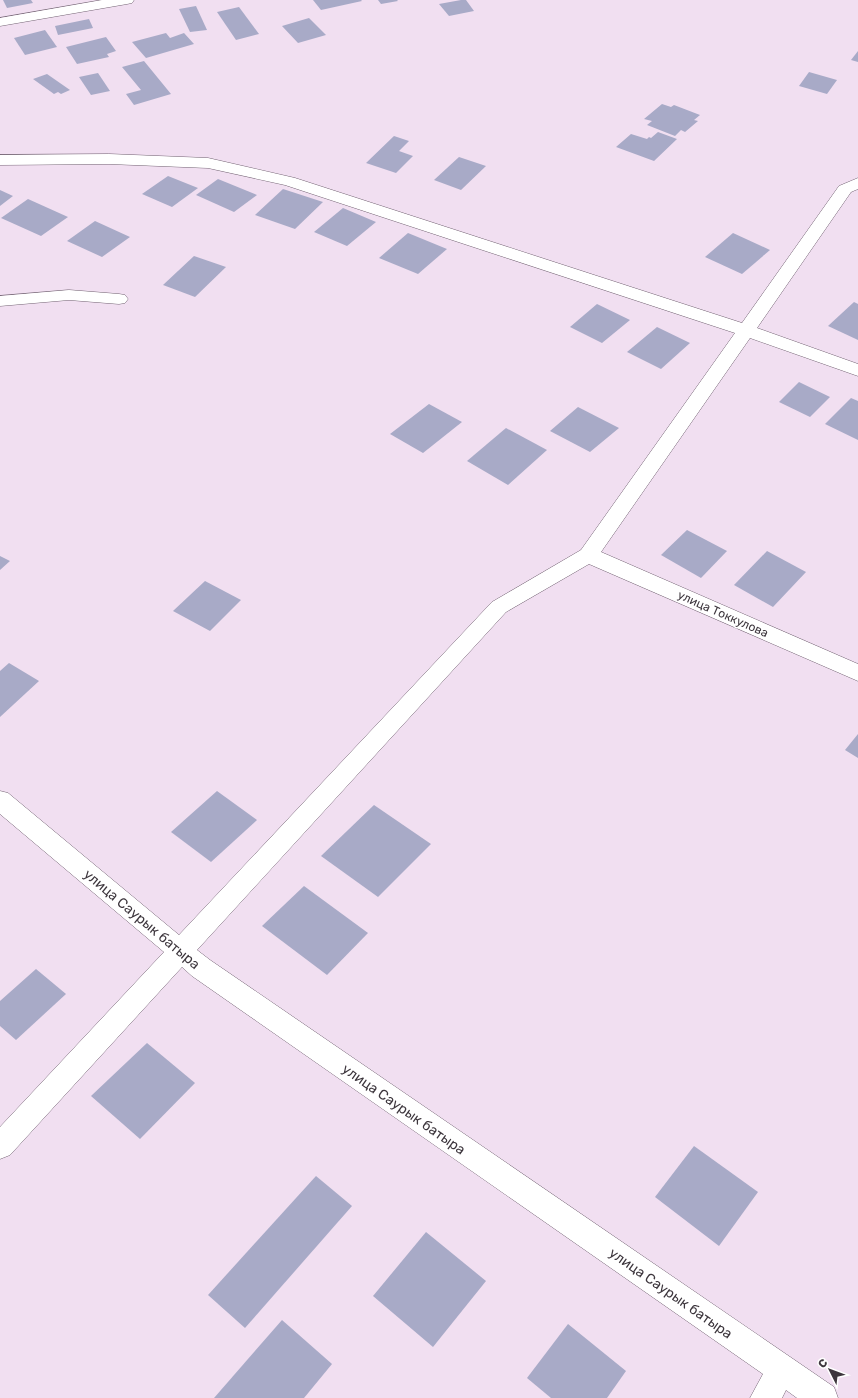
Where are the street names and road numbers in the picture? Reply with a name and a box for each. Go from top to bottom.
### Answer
street label: улица Токкулова [676,588,770,640]
street label: улица Саурык батыра [80,866,203,973]
street label: улица Саурык батыра [339,1060,469,1158]
street label: улица Саурык батыра [606,1244,736,1342]

